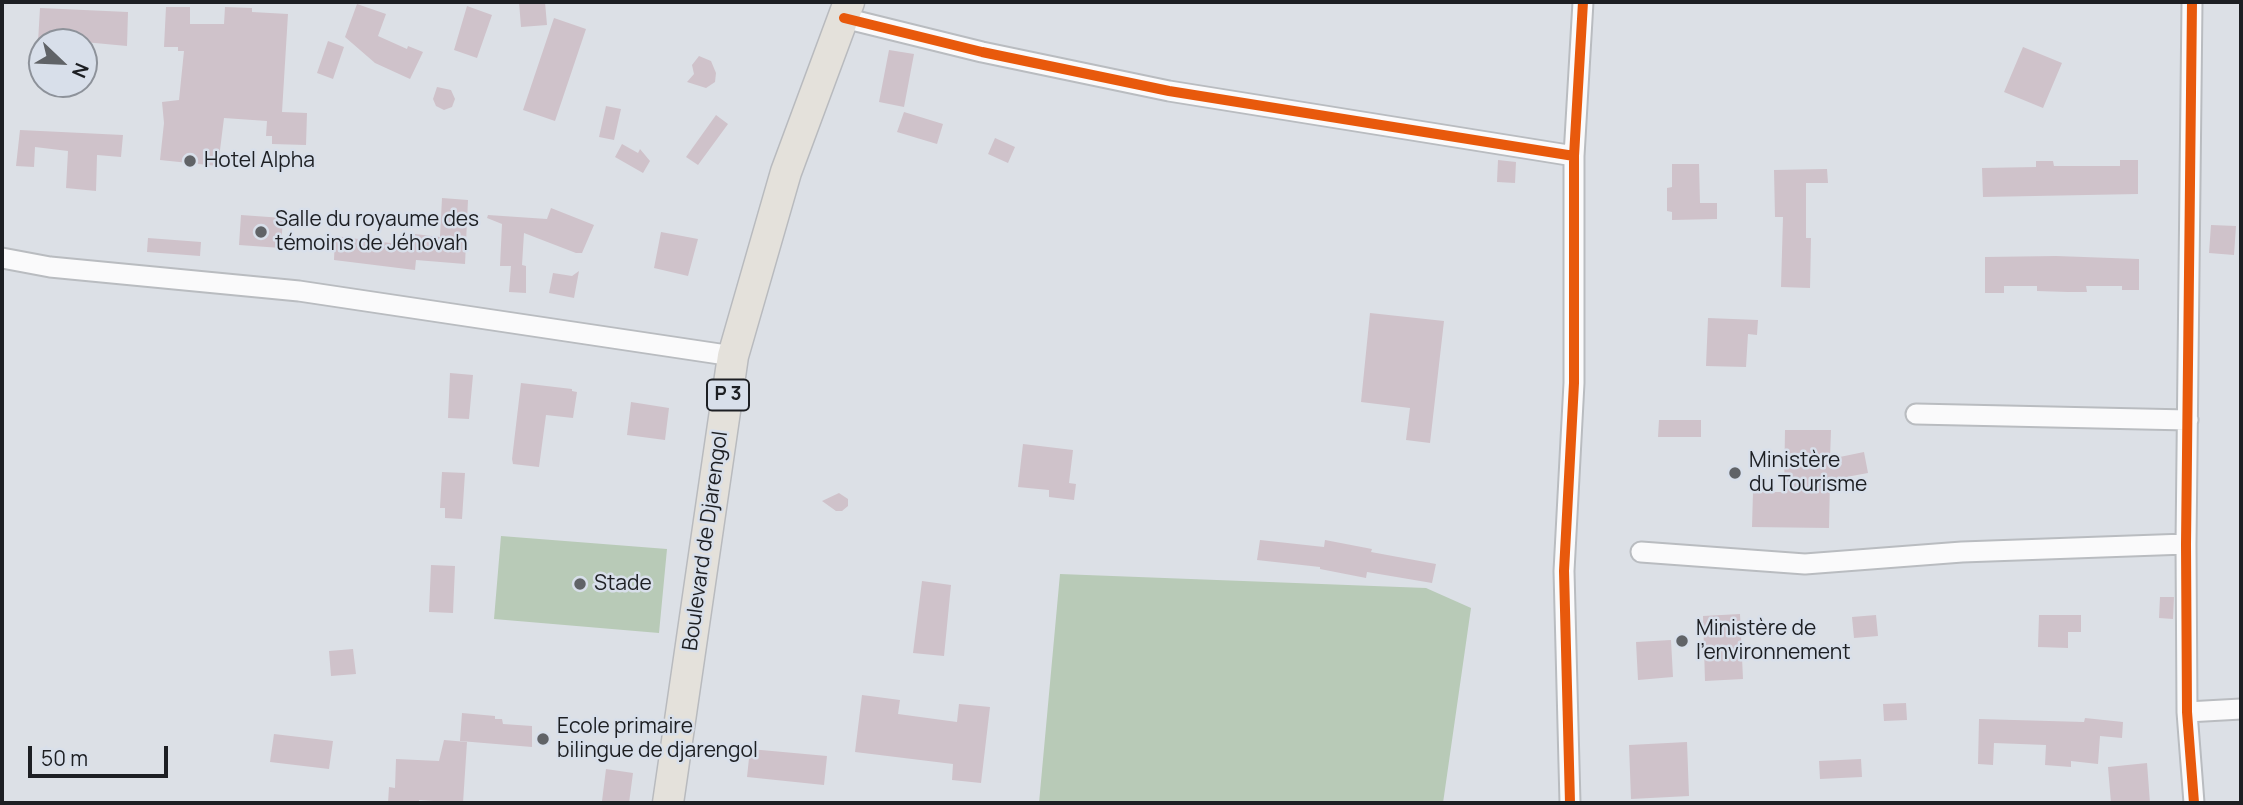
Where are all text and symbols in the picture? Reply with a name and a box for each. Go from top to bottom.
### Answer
north arrow [28,28,98,98]
text: N [66,59,95,82]
place label: Hotel Alpha [204,148,315,174]
marker: Hotel Alpha [182,153,198,169]
place label: Salle du royaume des témoins de Jéhovah [275,207,479,257]
marker: Salle du royaume des témoins de Jéhovah [253,224,269,240]
road number: P 3 [707,380,749,410]
street label: Boulevard de Djarengol [678,429,734,653]
place label: Ministère du Tourisme [1749,448,1867,498]
marker: Ministère du Tourisme [1727,465,1743,481]
place label: Stade [594,571,652,597]
marker: Stade [572,576,588,592]
place label: Ministère de l'environnement [1696,616,1851,666]
marker: Ministère de l'environnement [1674,633,1690,649]
place label: Ecole primaire bilingue de djarengol [557,714,758,764]
marker: Ecole primaire bilingue de djarengol [535,731,551,747]
scale bar [32,732,172,776]
text: 50 m [41,744,88,772]

